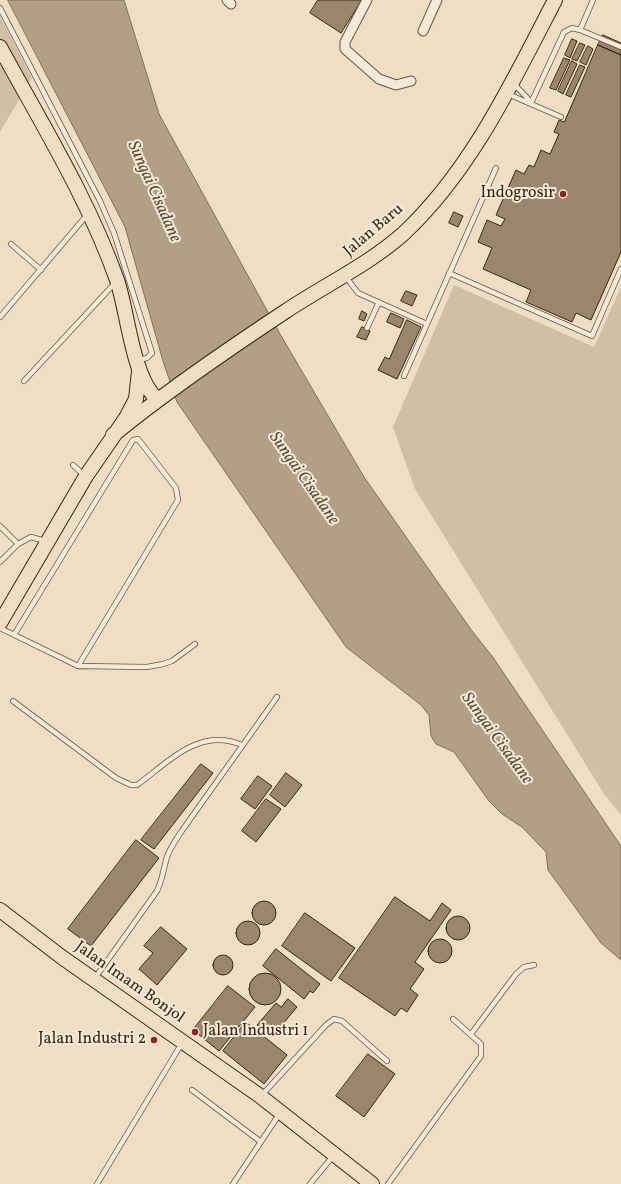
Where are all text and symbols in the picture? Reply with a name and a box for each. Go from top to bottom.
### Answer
water label: Sungai Cisadane [122,138,184,246]
place label: Indogrosir [480,184,555,204]
marker: Indogrosir [558,189,568,199]
street label: Jalan Baru [340,200,408,262]
water label: Sungai Cisadane [264,429,342,529]
water label: Sungai Cisadane [456,689,536,789]
street label: Jalan Imam Bonjol [70,938,188,1028]
place label: Jalan Industri 1 [203,1022,308,1042]
marker: Jalan Industri 1 [190,1027,200,1037]
place label: Jalan Industri 2 [38,1030,146,1050]
marker: Jalan Industri 2 [149,1035,159,1045]

